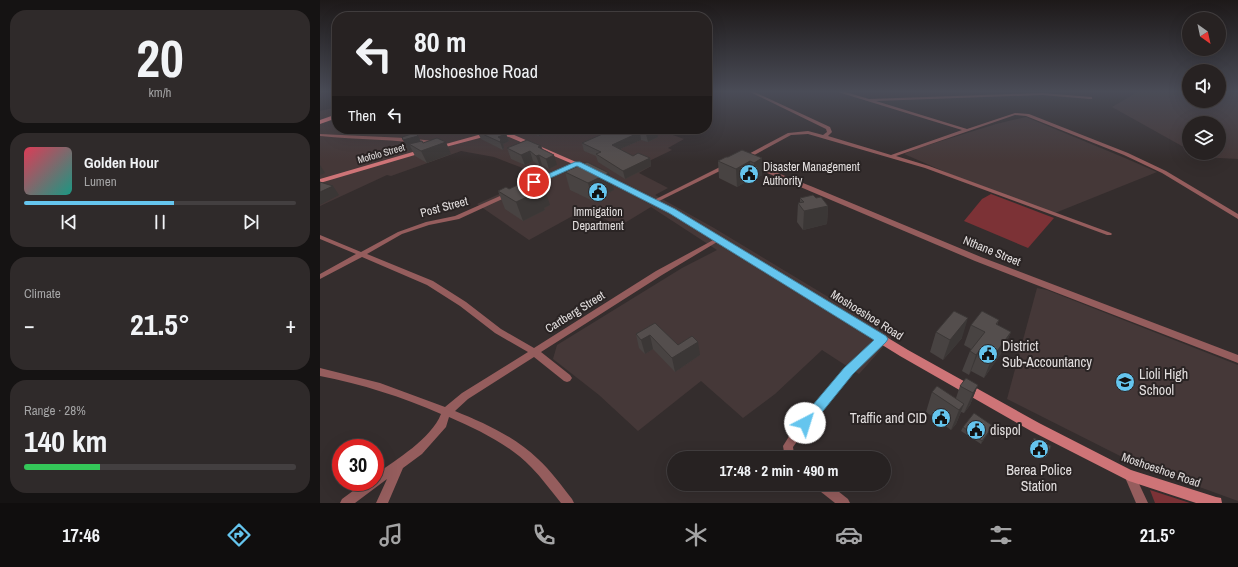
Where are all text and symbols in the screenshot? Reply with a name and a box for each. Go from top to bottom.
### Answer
north arrow [1182,12,1226,56]
map controls [1182,12,1226,160]
text: 20 [136,23,184,93]
text: 80 m [414,23,466,61]
icon: left [348,28,400,80]
text: Moshoeshoe Road [414,59,538,84]
button: sound [1182,64,1226,108]
text: km/h [148,84,172,101]
icon: left [384,104,406,126]
text: Then [348,105,376,126]
button: layers [1182,116,1226,160]
street label: Mofolo Street [356,140,407,166]
text: Golden Hour [84,152,159,173]
place label: Disaster Management Authority [762,159,860,189]
public building icon: Disaster Management Authority [738,163,760,185]
pin [517,165,551,199]
icon: arrive [523,171,545,193]
text: Lumen [84,173,117,190]
public building icon: Immigation Department [587,181,609,203]
street label: Post Street [418,193,470,221]
place label: Immigation Department [572,204,624,234]
icon: previous [58,211,80,233]
icon: pause [149,211,171,233]
icon: next [240,211,262,233]
street label: Nthane Street [961,232,1023,270]
text: Climate [24,285,61,302]
street label: Moshoeshoe Road [828,286,906,344]
street label: Cartberg Street [542,287,608,337]
text: 21.5° [130,304,190,344]
text: − [24,310,35,340]
text: + [285,310,296,340]
place label: District Sub-Accountancy [1002,337,1092,371]
public building icon: District Sub-Accountancy [977,343,999,365]
place label: Lioli High School [1139,365,1188,399]
school or university icon: Lioli High School [1114,371,1136,393]
text: Range · 28% [24,402,86,419]
position arrow [784,402,826,444]
public building icon: Traffic and CID [930,407,952,429]
place label: Traffic and CID [850,409,927,427]
public building icon: dispol [965,419,987,441]
text: 140 km [24,421,107,461]
place label: dispol [990,421,1021,439]
public building icon: Berea Police Station [1028,438,1050,460]
speed limit sign: 30 [332,439,384,491]
street label: Moshoeshoe Road [1119,449,1203,491]
text: 17:48 · 2 min · 490 m [720,460,838,481]
place label: Berea Police Station [1006,461,1072,495]
icon: directions [225,521,253,549]
icon: music [377,521,405,549]
icon: phone [530,521,558,549]
icon: climate [682,521,710,549]
icon: car [835,521,863,549]
icon: filters [987,521,1015,549]
text: 17:46 [62,523,100,548]
text: 21.5° [1140,523,1176,548]

